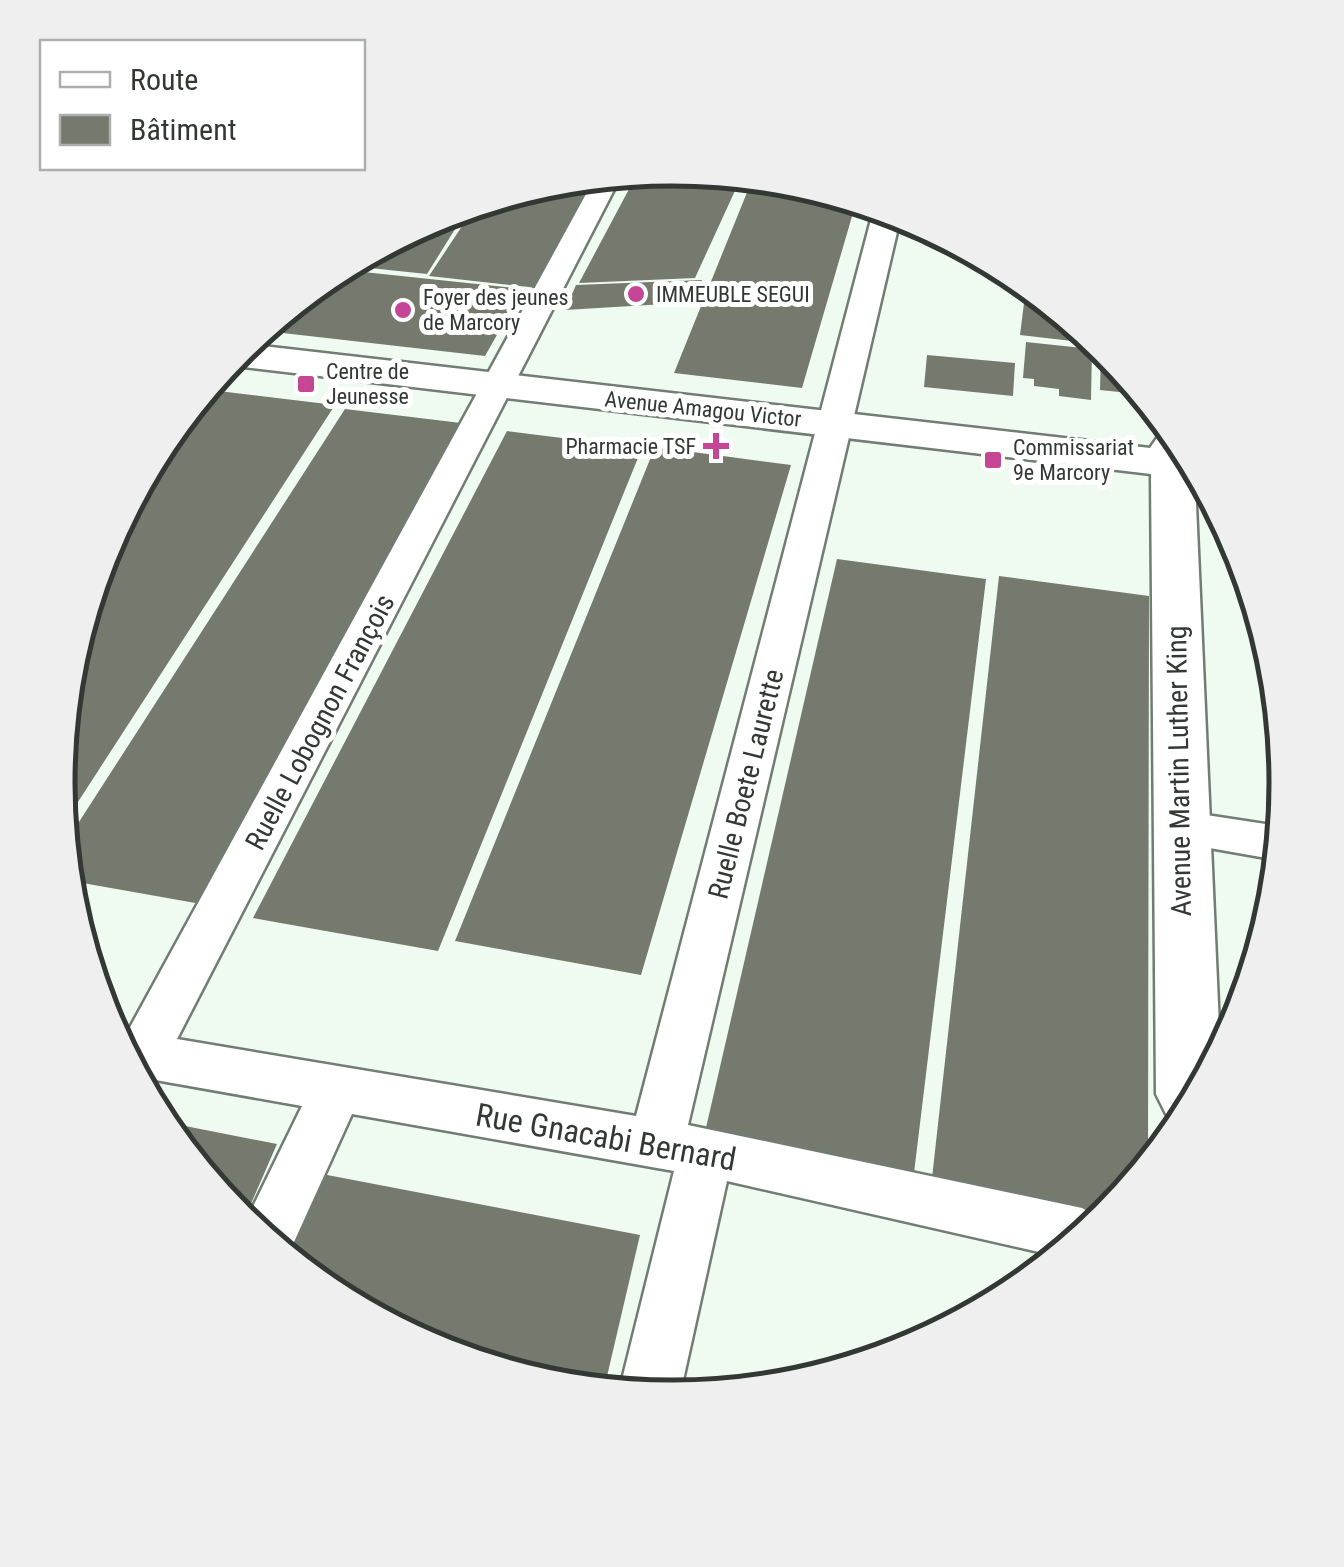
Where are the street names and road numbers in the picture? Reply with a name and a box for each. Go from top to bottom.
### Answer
street label: Avenue Amagou Victor [604,386,803,432]
street label: Ruelle Lobognon François [239,589,401,855]
street label: Avenue Martin Luther King [1160,625,1198,917]
street label: Ruelle Boete Laurette [701,666,791,902]
street label: Rue Gnacabi Bernard [473,1095,739,1179]

